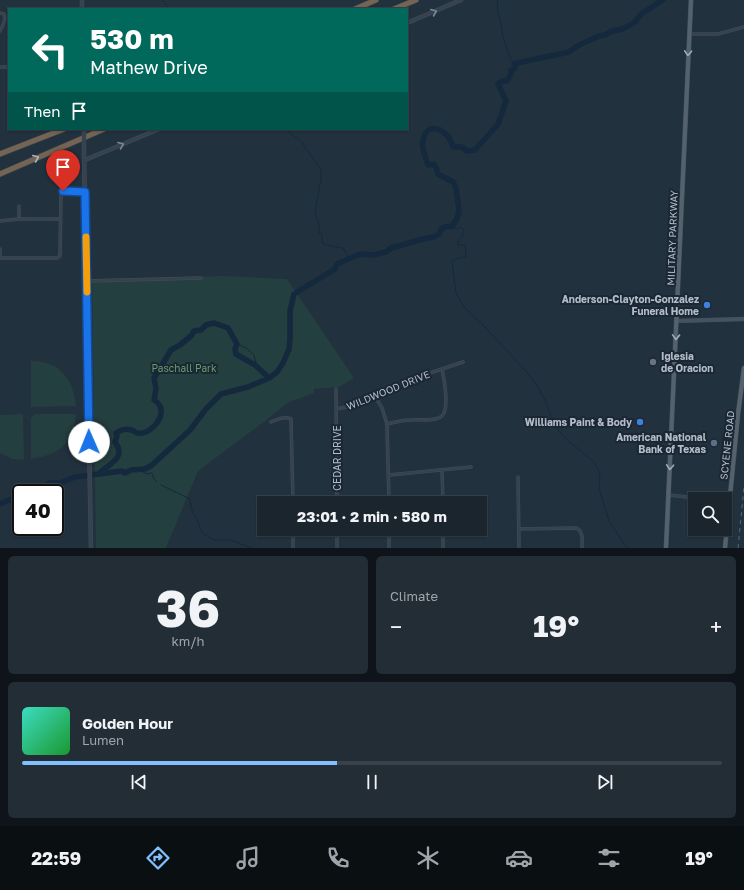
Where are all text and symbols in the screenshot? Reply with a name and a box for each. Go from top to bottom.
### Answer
one-way arrow [431,8,438,16]
text: 530 m [90,22,174,55]
icon: left [24,24,76,76]
one-way arrow [684,50,692,56]
text: Mathew Drive [90,56,208,78]
icon: arrive [68,100,90,122]
text: Then [24,102,60,120]
one-way arrow [116,142,124,150]
pin [46,150,80,191]
one-way arrow [32,155,39,163]
icon: arrive [52,156,74,178]
street label: MILITARY PARKWAY [664,190,680,286]
place label: Anderson-Clayton-Gonzalez Funeral Home [562,293,699,317]
marker: Anderson-Clayton-Gonzalez Funeral Home [702,300,712,310]
one-way arrow [671,334,680,340]
place label: Iglesia de Oracion [661,350,713,374]
marker: Iglesia de Oracion [648,357,658,367]
park label: Paschall Park [151,362,217,374]
street label: WILDWOOD DRIVE [345,368,431,412]
street label: SCYENE ROAD [717,410,737,480]
place label: Williams Paint & Body [525,416,632,428]
marker: Williams Paint & Body [635,417,645,427]
position arrow [68,421,110,463]
street label: CEDAR DRIVE [331,425,343,491]
place label: American National Bank of Texas [616,431,707,455]
marker: American National Bank of Texas [709,438,719,448]
one-way arrow [666,464,674,470]
speed limit sign: 40 [12,484,64,536]
map controls [688,492,732,536]
button: search [688,492,732,536]
text: 23:01 · 2 min · 580 m [297,507,447,525]
text: 36 [156,576,220,638]
text: Climate [390,588,438,604]
text: 19° [533,608,579,644]
text: − [390,613,402,640]
text: + [710,613,722,640]
text: km/h [171,633,205,649]
text: Golden Hour [82,714,173,732]
text: Lumen [82,732,124,748]
icon: previous [128,771,150,793]
icon: pause [361,771,383,793]
icon: next [594,771,616,793]
icon: directions [144,844,172,872]
icon: music [234,844,262,872]
icon: phone [324,844,352,872]
icon: climate [414,844,442,872]
icon: car [505,844,533,872]
icon: filters [595,844,623,872]
text: 22:59 [31,847,81,869]
text: 19° [685,847,713,869]

